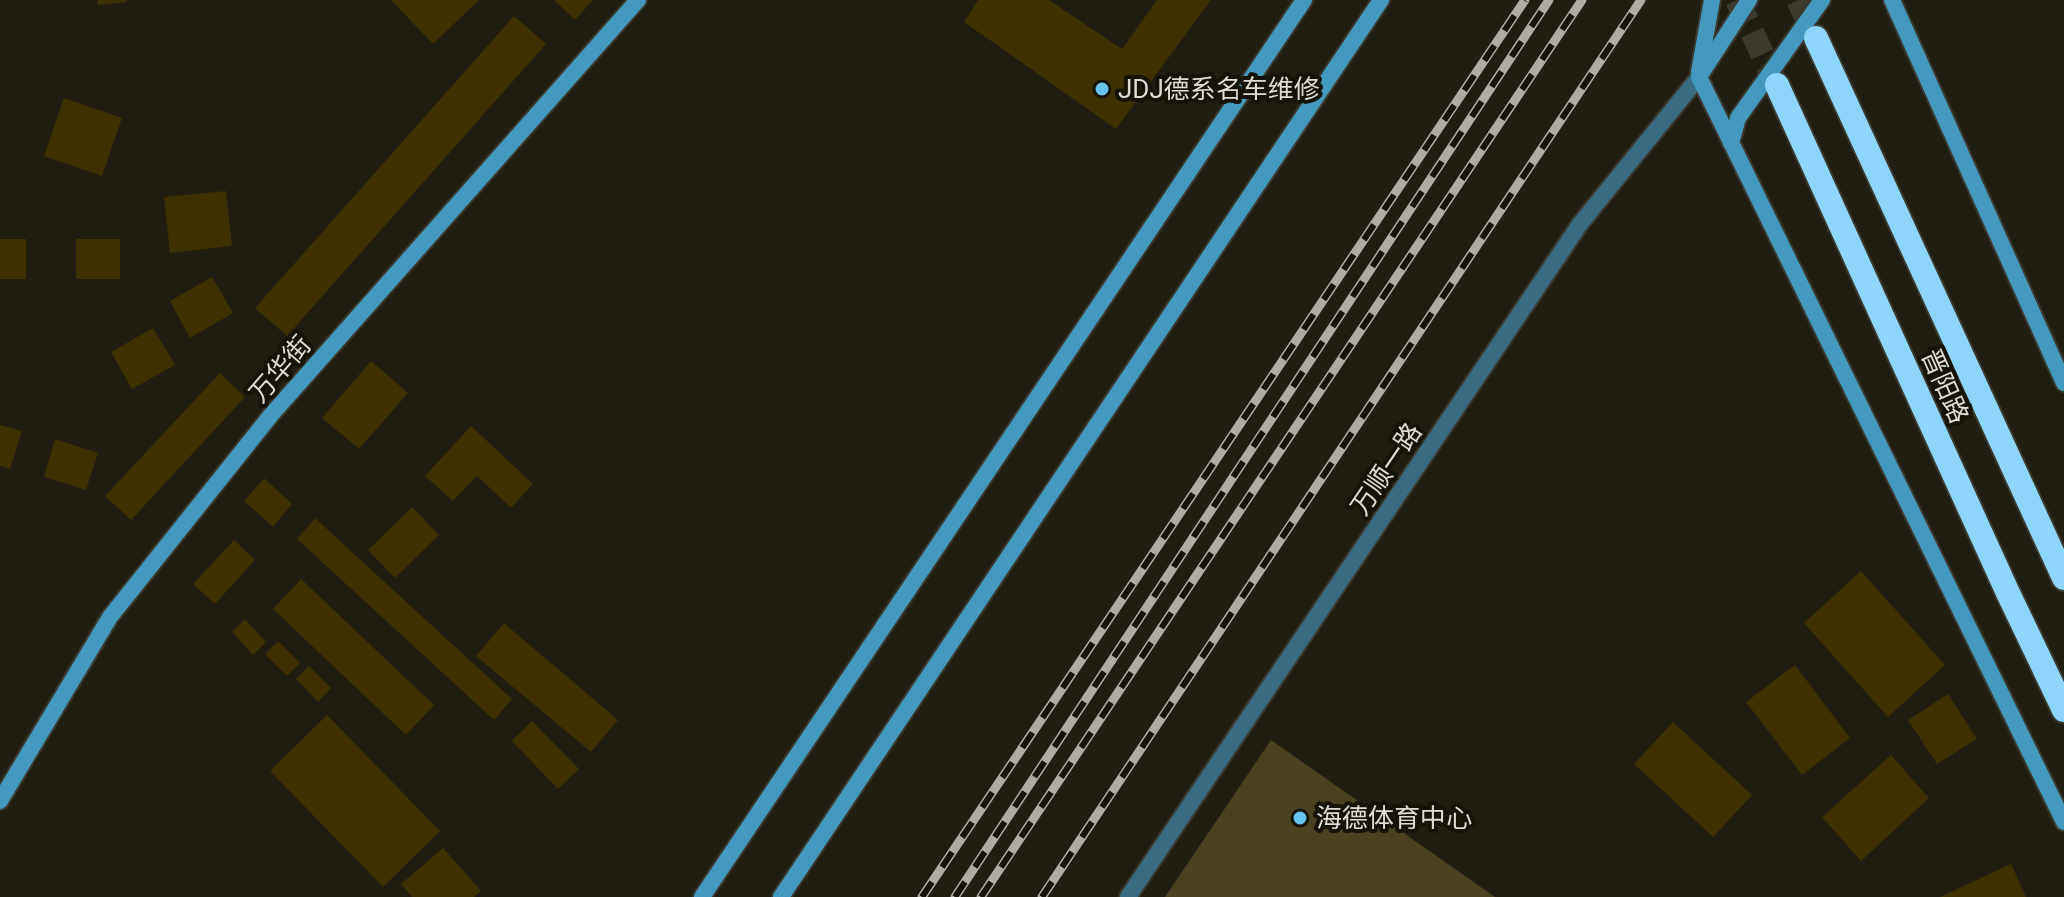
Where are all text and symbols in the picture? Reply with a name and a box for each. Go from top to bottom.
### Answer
place label: JDJ德系名车维修 [1118,74,1320,104]
marker: JDJ德系名车维修 [1093,80,1111,98]
street label: 万华街 [243,330,317,408]
street label: 晋阳路 [1915,344,1975,428]
street label: 万顺一路 [1344,417,1428,521]
place label: 海德体育中心 [1316,803,1472,833]
marker: 海德体育中心 [1291,809,1309,827]

